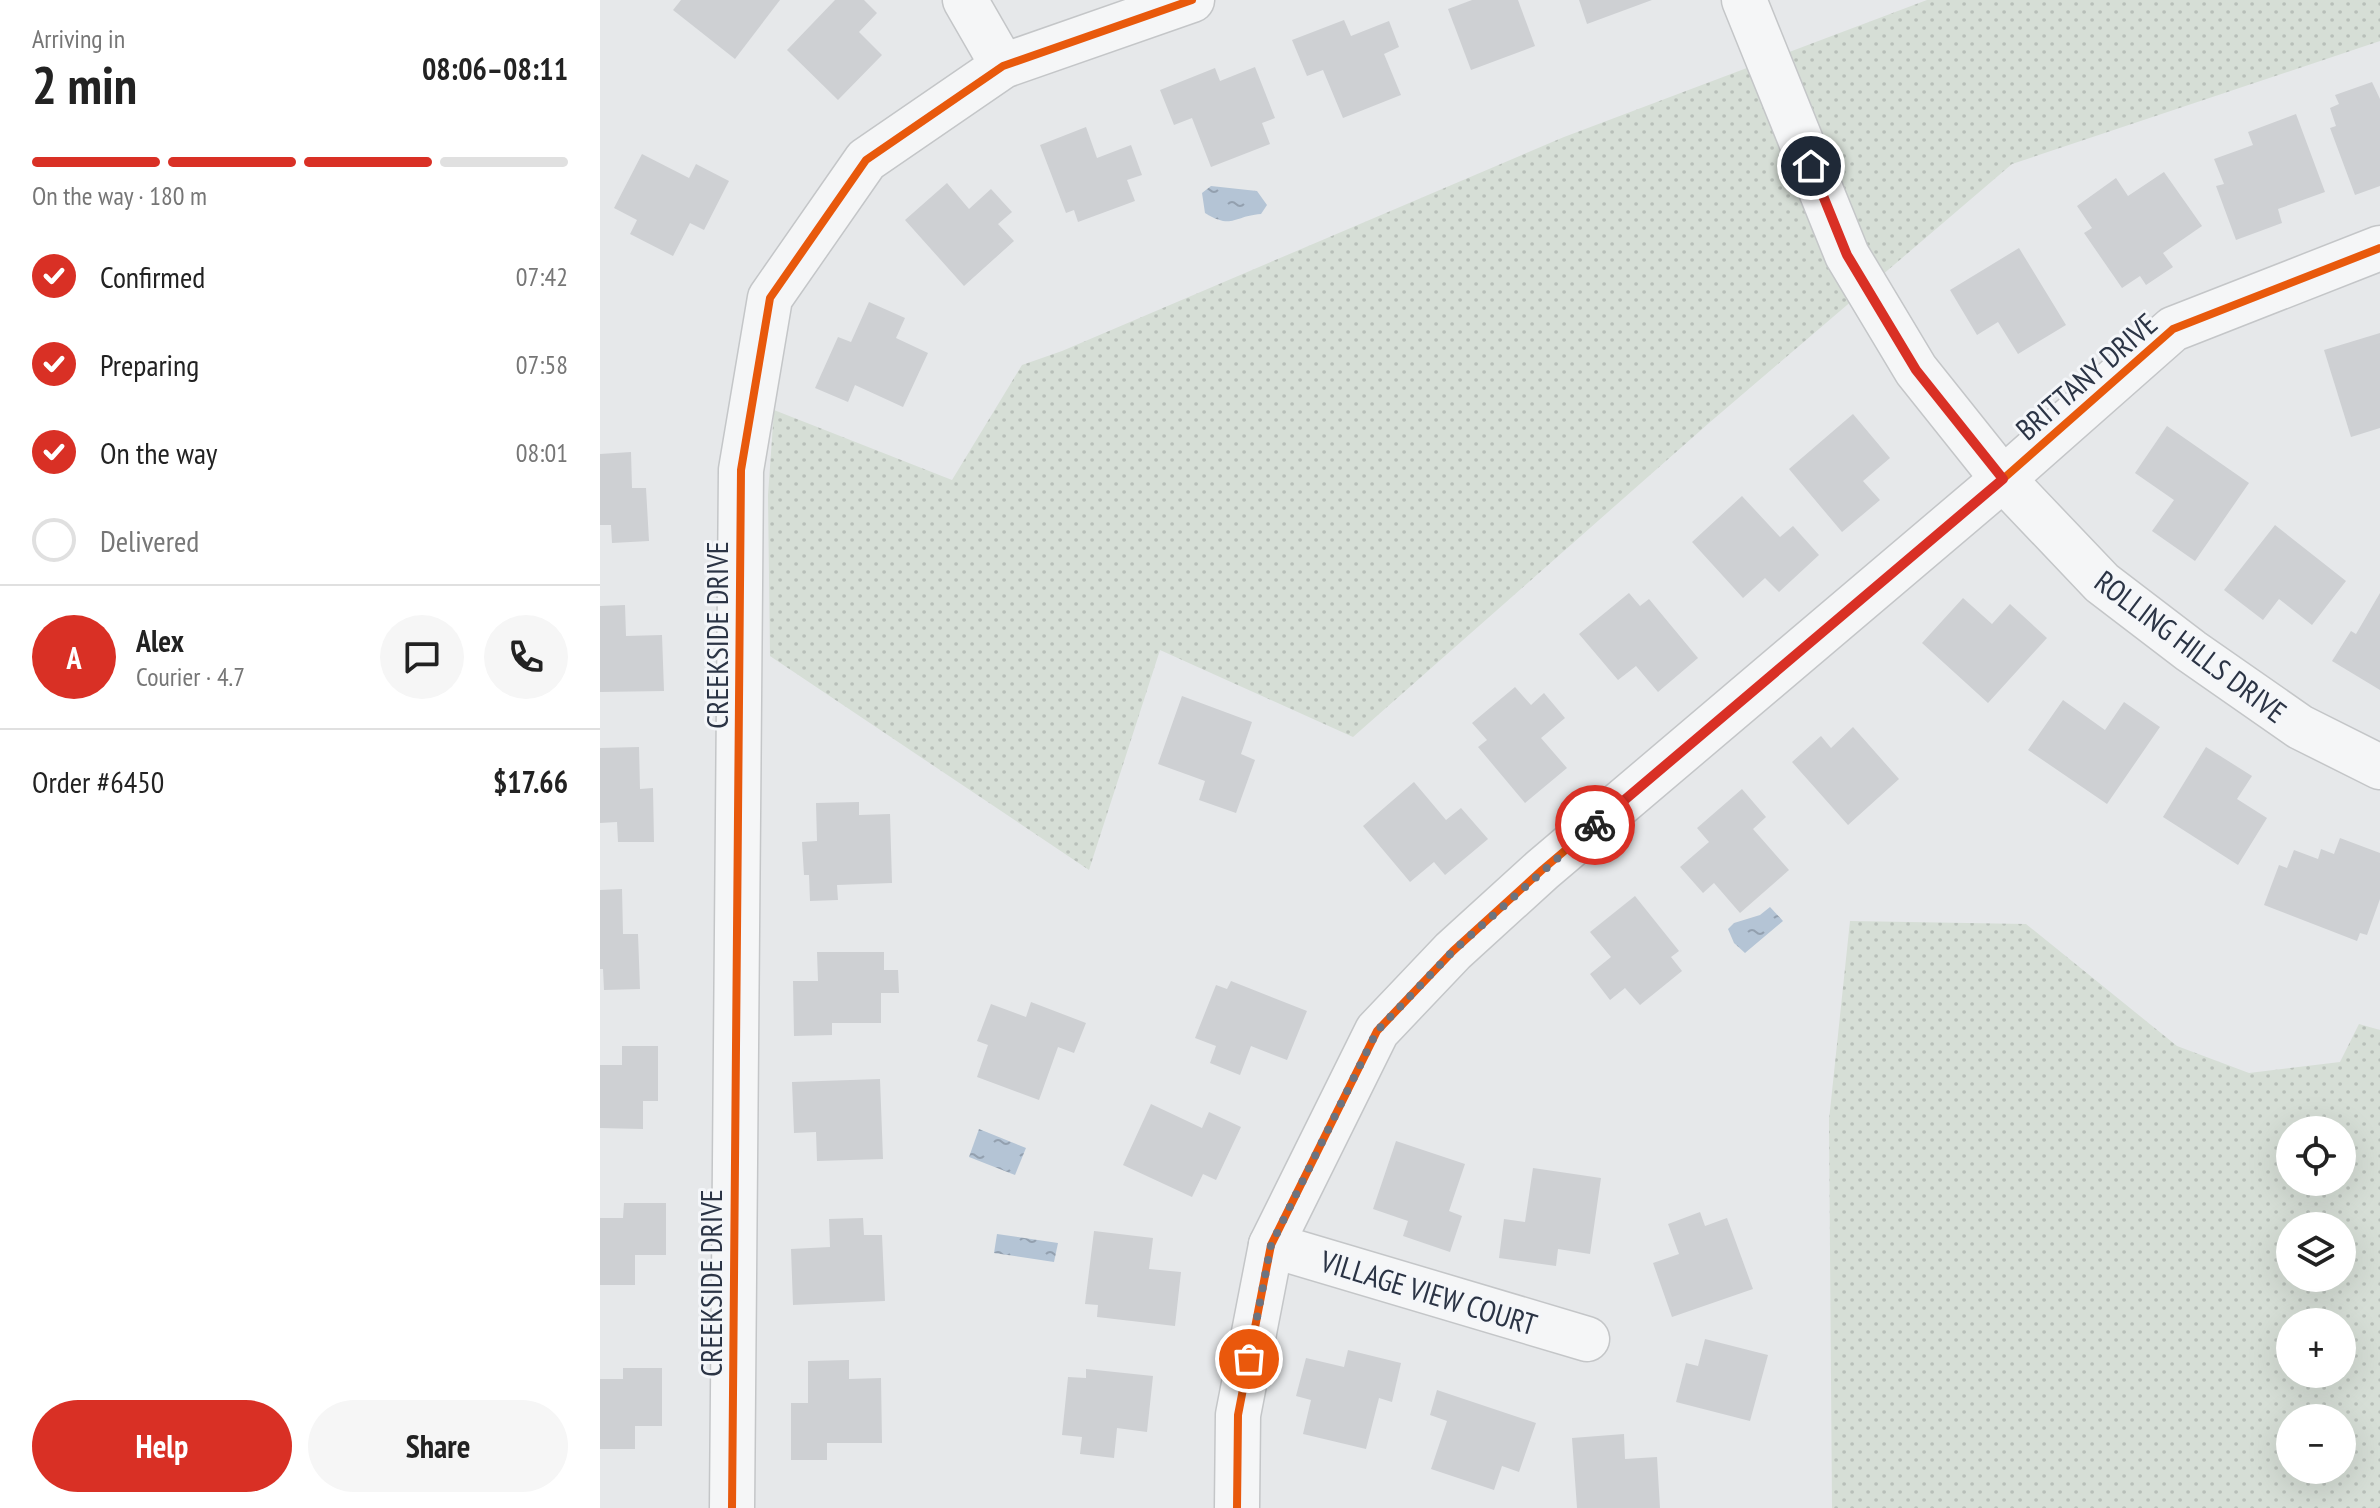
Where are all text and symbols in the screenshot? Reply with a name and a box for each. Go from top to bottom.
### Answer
text: Arriving in [32,22,125,55]
text: 08:06–08:11 [422,49,568,88]
text: 2 min [32,51,137,118]
pin [1777,132,1845,200]
icon: home [1789,144,1833,188]
text: On the way · 180 m [32,179,207,212]
icon: check [32,254,76,298]
text: Confirmed [100,257,205,296]
text: 07:42 [516,260,568,293]
street label: BRITTANY DRIVE [2007,304,2165,448]
icon: check [32,342,76,386]
text: Preparing [100,345,199,384]
text: 07:58 [516,348,568,381]
icon: check [32,430,76,474]
text: On the way [100,433,217,472]
text: 08:01 [516,436,568,469]
text: Delivered [100,521,199,560]
street label: CREEKSIDE DRIVE [697,541,736,729]
street label: ROLLING HILLS DRIVE [2087,561,2295,731]
button: chat [380,615,464,699]
button: phone [484,615,568,699]
text: Alex [136,621,184,660]
text: A [66,638,82,677]
text: Courier · 4.7 [136,660,245,693]
text: Order #6450 [32,762,164,801]
text: $17.66 [493,762,568,801]
courier [1555,785,1635,865]
icon: bike [1573,803,1617,847]
map controls [2276,1116,2356,1484]
button: locate [2276,1116,2356,1196]
street label: CREEKSIDE DRIVE [691,1189,730,1377]
button: layers [2276,1212,2356,1292]
street label: VILLAGE VIEW COURT [1315,1240,1542,1343]
button: + [2276,1308,2356,1388]
pin [1215,1325,1283,1393]
icon: bag [1227,1337,1271,1381]
button: Help [32,1400,292,1492]
button: Share [308,1400,568,1492]
button: − [2276,1404,2356,1484]

